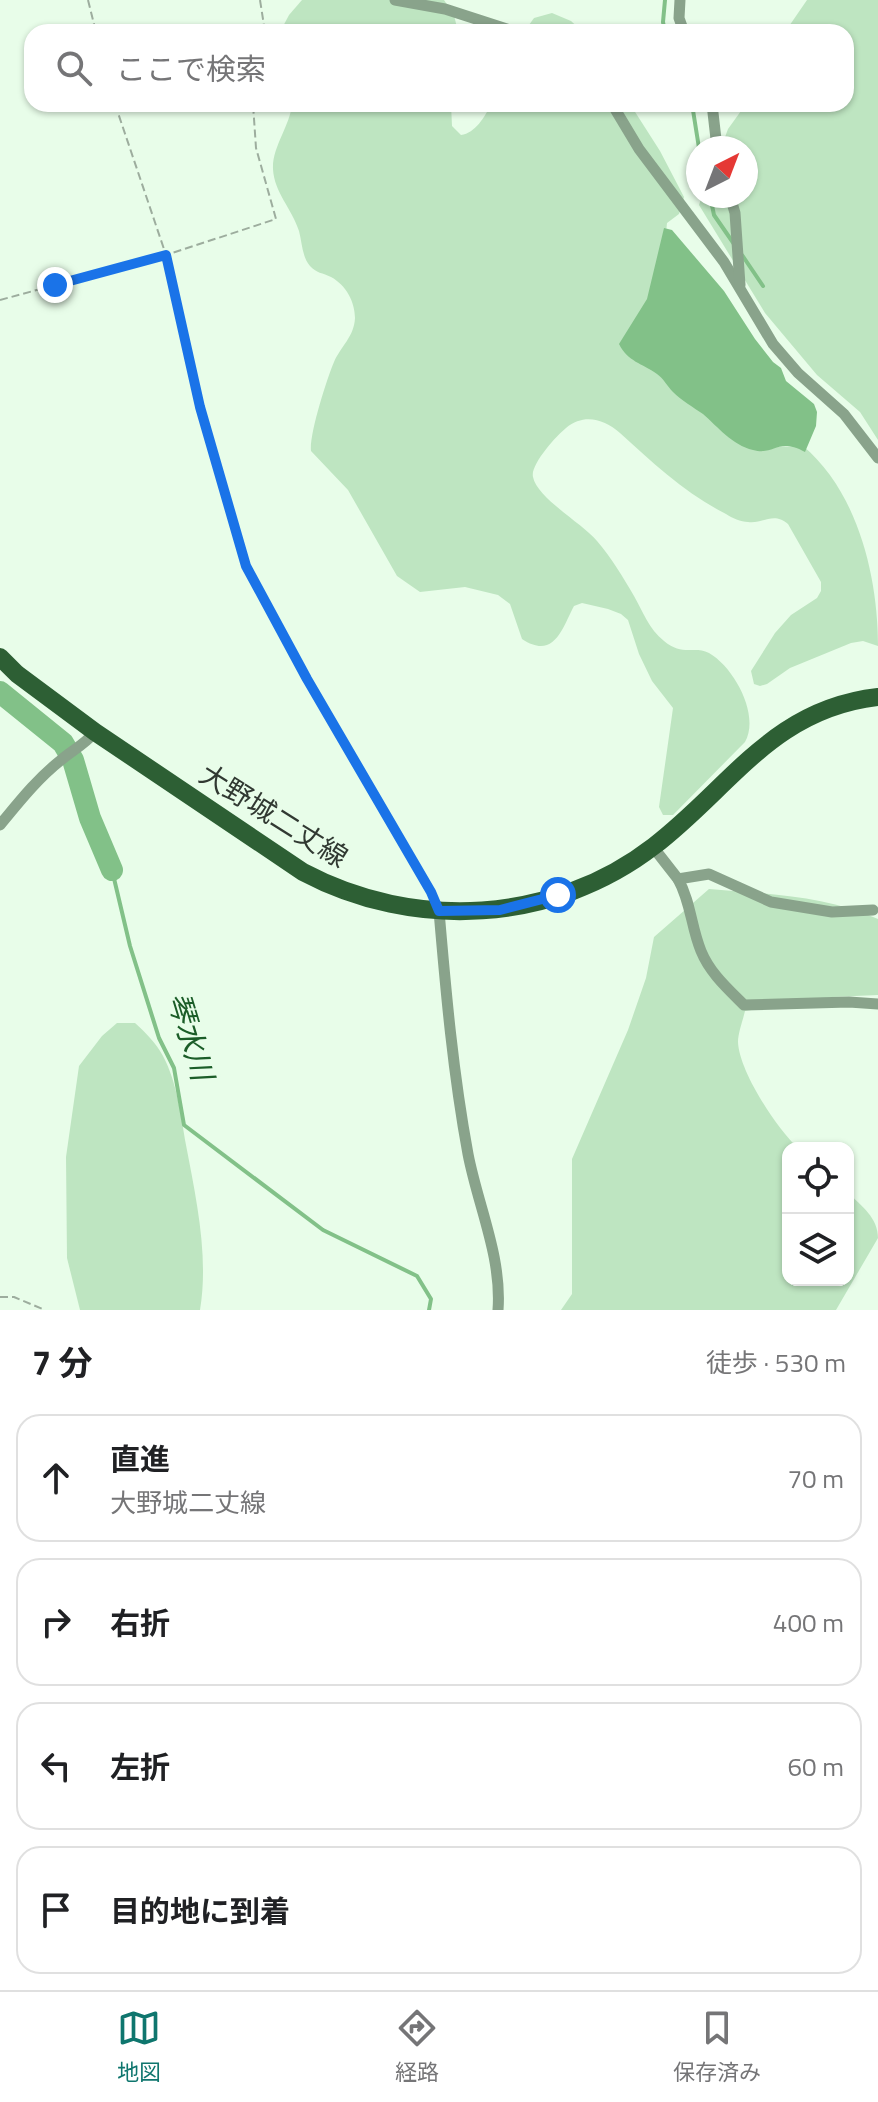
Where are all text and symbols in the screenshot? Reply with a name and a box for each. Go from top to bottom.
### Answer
search box [24,24,854,112]
icon: search [52,46,96,90]
text: ここで検索 [116,46,266,92]
north arrow [686,136,758,208]
route end [37,267,73,303]
street label: 大野城二丈線 [191,752,357,878]
route start [540,877,576,913]
water label: 琴水川 [156,986,227,1089]
map controls [782,1142,854,1286]
button: locate [782,1142,854,1214]
button: layers [782,1214,854,1286]
text: 7 分 [32,1336,93,1388]
text: 徒歩 · 530 m [706,1343,846,1382]
text: 直進 [110,1436,170,1482]
icon: ahead [34,1456,78,1500]
text: 70 m [787,1459,844,1498]
text: 大野城二丈線 [110,1483,266,1522]
icon: right [34,1600,78,1644]
text: 右折 [110,1600,170,1646]
text: 400 m [773,1603,844,1642]
icon: left [34,1744,78,1788]
text: 左折 [110,1744,170,1790]
text: 60 m [787,1747,844,1786]
icon: arrive [34,1888,78,1932]
text: 目的地に到着 [110,1888,290,1934]
tab: 地図 [117,2006,161,2089]
tab: 経路 [395,2006,439,2089]
tab: 保存済み [673,2006,761,2089]

